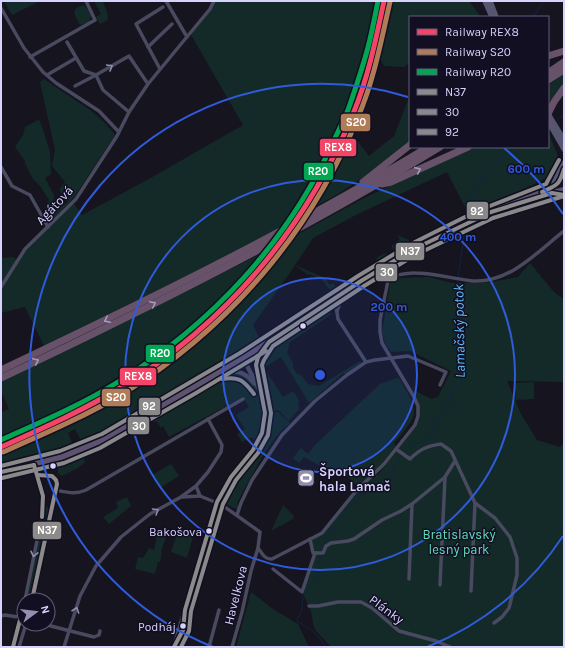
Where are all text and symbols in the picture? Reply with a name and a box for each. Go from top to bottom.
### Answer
legend [409,16,549,148]
text: Railway REX8 [445,25,519,39]
text: Railway S20 [445,45,511,59]
one-way arrow [106,65,113,72]
text: Railway R20 [445,65,511,79]
text: N37 [445,85,466,99]
text: 30 [445,105,459,119]
line badge: S20 [340,113,371,132]
text: S20 [346,116,366,129]
text: 92 [445,125,459,139]
line badge: REX8 [319,138,357,157]
text: REX8 [324,141,352,154]
line badge: R20 [303,162,334,181]
text: 600 m [508,162,544,176]
text: R20 [308,165,328,178]
one-way arrow [413,167,421,175]
street label: Agátová [33,183,76,228]
line badge: 92 [466,201,489,220]
text: 92 [470,205,484,218]
text: 400 m [440,230,476,244]
line badge: N37 [395,242,425,261]
text: N37 [400,245,421,258]
line badge: 30 [375,263,398,282]
text: 30 [380,266,394,279]
water label: Lamačský potok [450,283,469,378]
text: 200 m [371,300,407,314]
one-way arrow [149,301,156,309]
one-way arrow [103,315,111,323]
unlabelled marker [298,321,308,331]
line badge: R20 [145,344,175,363]
text: R20 [150,347,170,360]
one-way arrow [32,358,40,366]
line badge: REX8 [119,367,157,386]
centre of rings [313,368,327,382]
text: REX8 [124,370,152,383]
line badge: S20 [101,388,131,407]
text: S20 [106,391,126,404]
line badge: 92 [138,397,161,416]
text: 92 [142,400,156,413]
line badge: 30 [127,416,150,435]
text: 30 [132,420,146,433]
unlabelled marker [48,461,58,471]
place label: Športová hala Lamač [319,462,391,494]
sports icon: Športová hala Lamač [296,468,316,488]
one-way arrow [152,508,159,515]
line badge: N37 [32,521,62,540]
text: N37 [37,524,58,537]
place label: Bakošova [149,525,202,539]
marker: Bakošova [204,526,214,536]
park label: Bratislavský lesný park [422,527,496,557]
one-way arrow [31,551,39,557]
street label: Havelkova [221,564,250,626]
north arrow [16,592,56,632]
street label: Plánky [367,592,407,627]
text: N [38,604,52,615]
one-way arrow [71,606,79,613]
place label: Podháj [138,620,176,634]
marker: Podháj [178,621,188,631]

